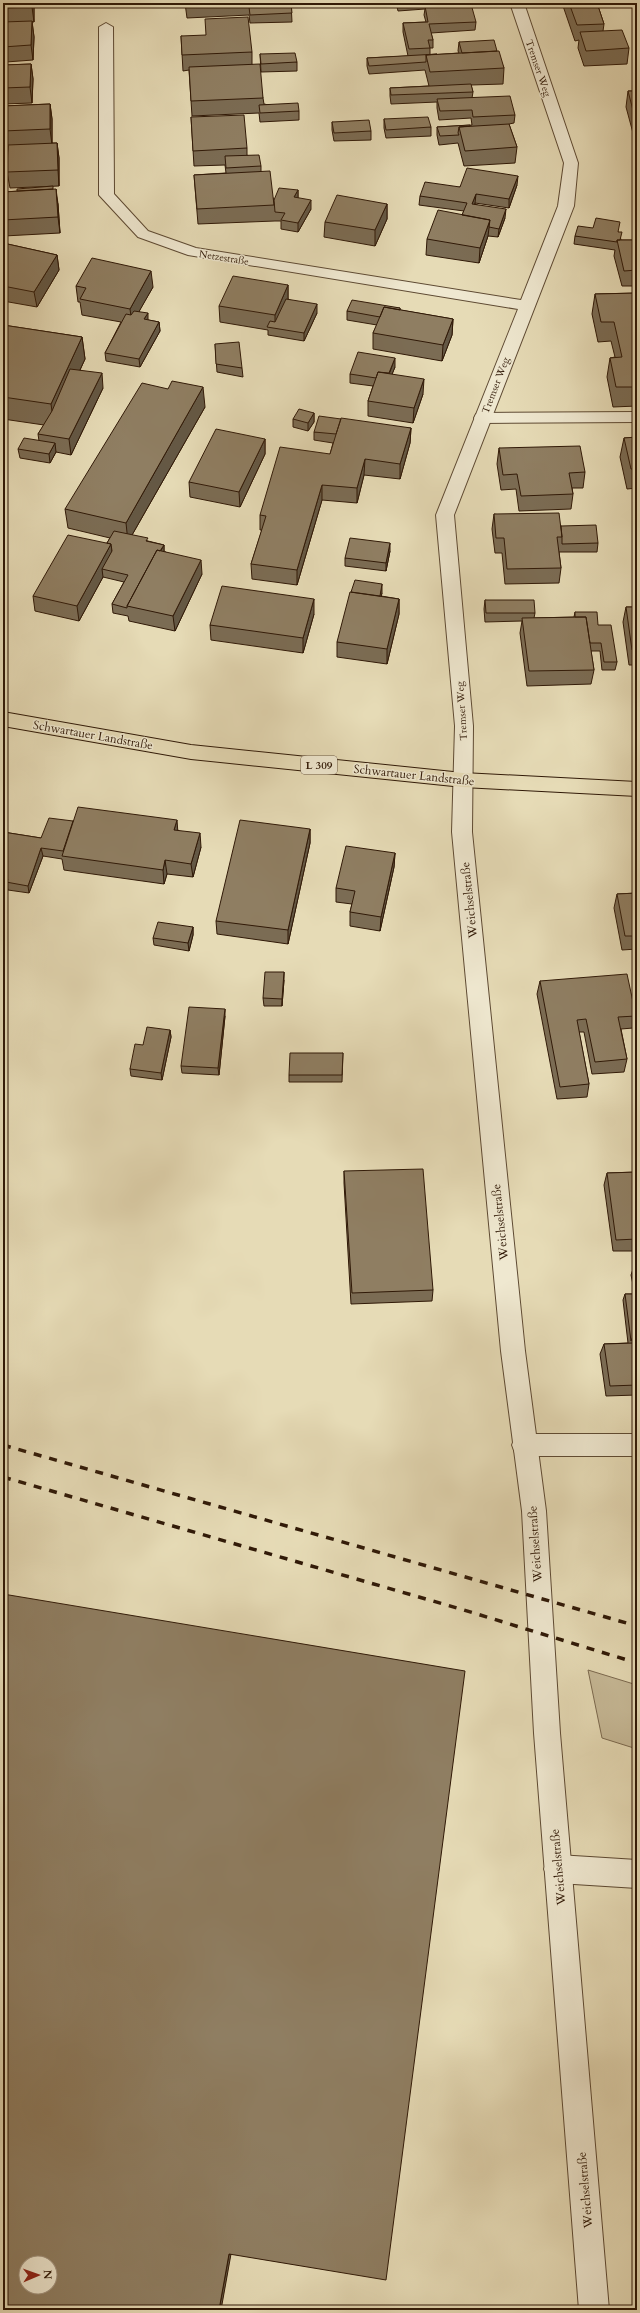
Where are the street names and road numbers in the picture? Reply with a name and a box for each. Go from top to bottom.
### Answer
street label: Tremser Weg [522,38,554,99]
street label: Netzestraße [198,247,250,269]
street label: Tremser Weg [479,355,513,416]
street label: Tremser Weg [453,680,471,741]
street label: Schwartauer Landstraße [32,717,154,753]
road number: L 309 [301,756,337,774]
street label: Schwartauer Landstraße [353,761,475,789]
street label: Weichselstraße [457,861,481,940]
street label: Weichselstraße [488,1183,512,1262]
street label: Weichselstraße [524,1505,546,1584]
street label: Weichselstraße [547,1828,569,1907]
street label: Weichselstraße [574,2151,596,2230]

